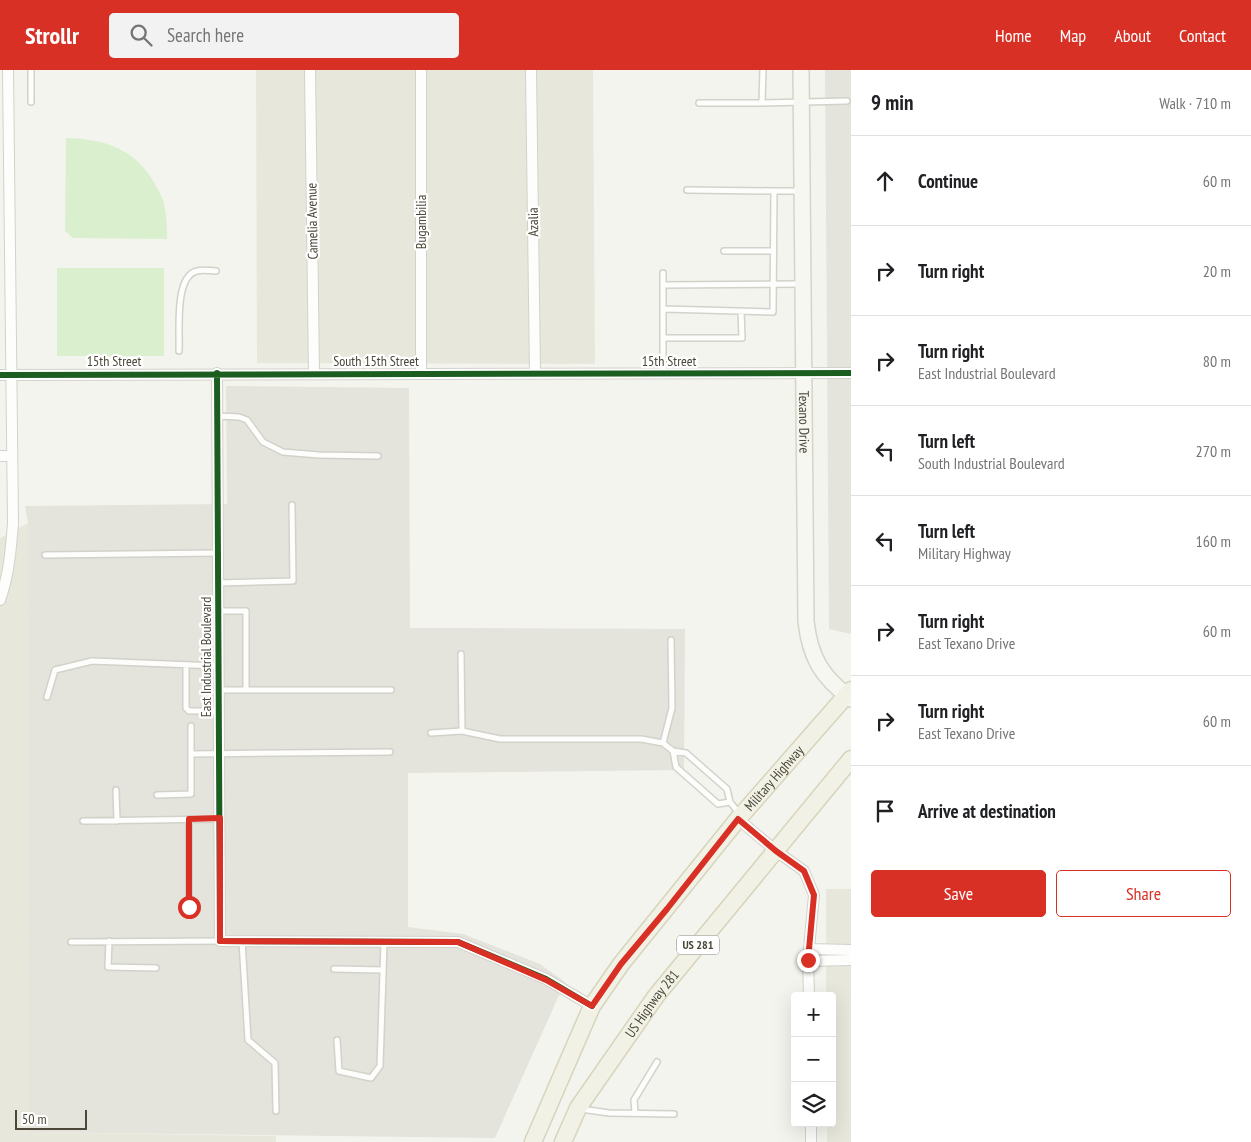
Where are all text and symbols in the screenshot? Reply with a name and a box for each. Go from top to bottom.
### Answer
search box [109,13,459,58]
text: Strollr [25,20,79,51]
icon: search [127,21,155,49]
text: Search here [167,23,244,47]
text: Home [995,24,1032,47]
text: Map [1060,24,1086,47]
text: About [1114,24,1151,47]
text: Contact [1179,24,1226,47]
text: 9 min [871,89,913,116]
text: Walk · 710 m [1159,93,1231,113]
icon: ahead [871,167,899,195]
text: Continue [918,169,978,193]
text: 60 m [1203,171,1231,191]
street label: Camelia Avenue [302,182,322,259]
street label: Bugambilia [412,195,430,249]
street label: Azalia [524,207,542,237]
icon: right [871,257,899,285]
text: Turn right [918,259,984,283]
text: 20 m [1203,261,1231,281]
text: Turn right [918,339,984,363]
icon: right [871,347,899,375]
text: 80 m [1203,351,1231,371]
street label: 15th Street [87,352,141,370]
street label: South 15th Street [333,352,419,370]
street label: 15th Street [642,352,696,370]
text: East Industrial Boulevard [918,363,1056,383]
street label: Texano Drive [795,391,813,453]
text: Turn left [918,429,975,453]
icon: left [871,437,899,465]
text: 270 m [1196,441,1231,461]
text: South Industrial Boulevard [918,453,1065,473]
text: Turn left [918,519,975,543]
icon: left [871,527,899,555]
text: 160 m [1196,531,1231,551]
text: Military Highway [918,543,1011,563]
street label: East Industrial Boulevard [197,597,215,717]
text: Turn right [918,609,984,633]
icon: right [871,617,899,645]
text: 60 m [1203,621,1231,641]
text: East Texano Drive [918,633,1015,653]
text: Turn right [918,699,984,723]
icon: right [871,707,899,735]
text: 60 m [1203,711,1231,731]
text: East Texano Drive [918,723,1015,743]
street label: Military Highway [740,741,808,815]
icon: arrive [871,797,899,825]
text: Arrive at destination [918,799,1056,823]
button: Save [871,870,1046,917]
button: Share [1056,870,1231,917]
route start [178,896,201,919]
road number: US 281 [677,936,719,954]
route end [797,949,820,972]
street label: US Highway 281 [621,966,683,1041]
map controls [791,992,836,1127]
button: + [791,992,836,1037]
button: − [791,1037,836,1082]
button: layers [791,1082,836,1127]
scale bar [15,1107,88,1130]
text: 50 m [22,1110,47,1128]

